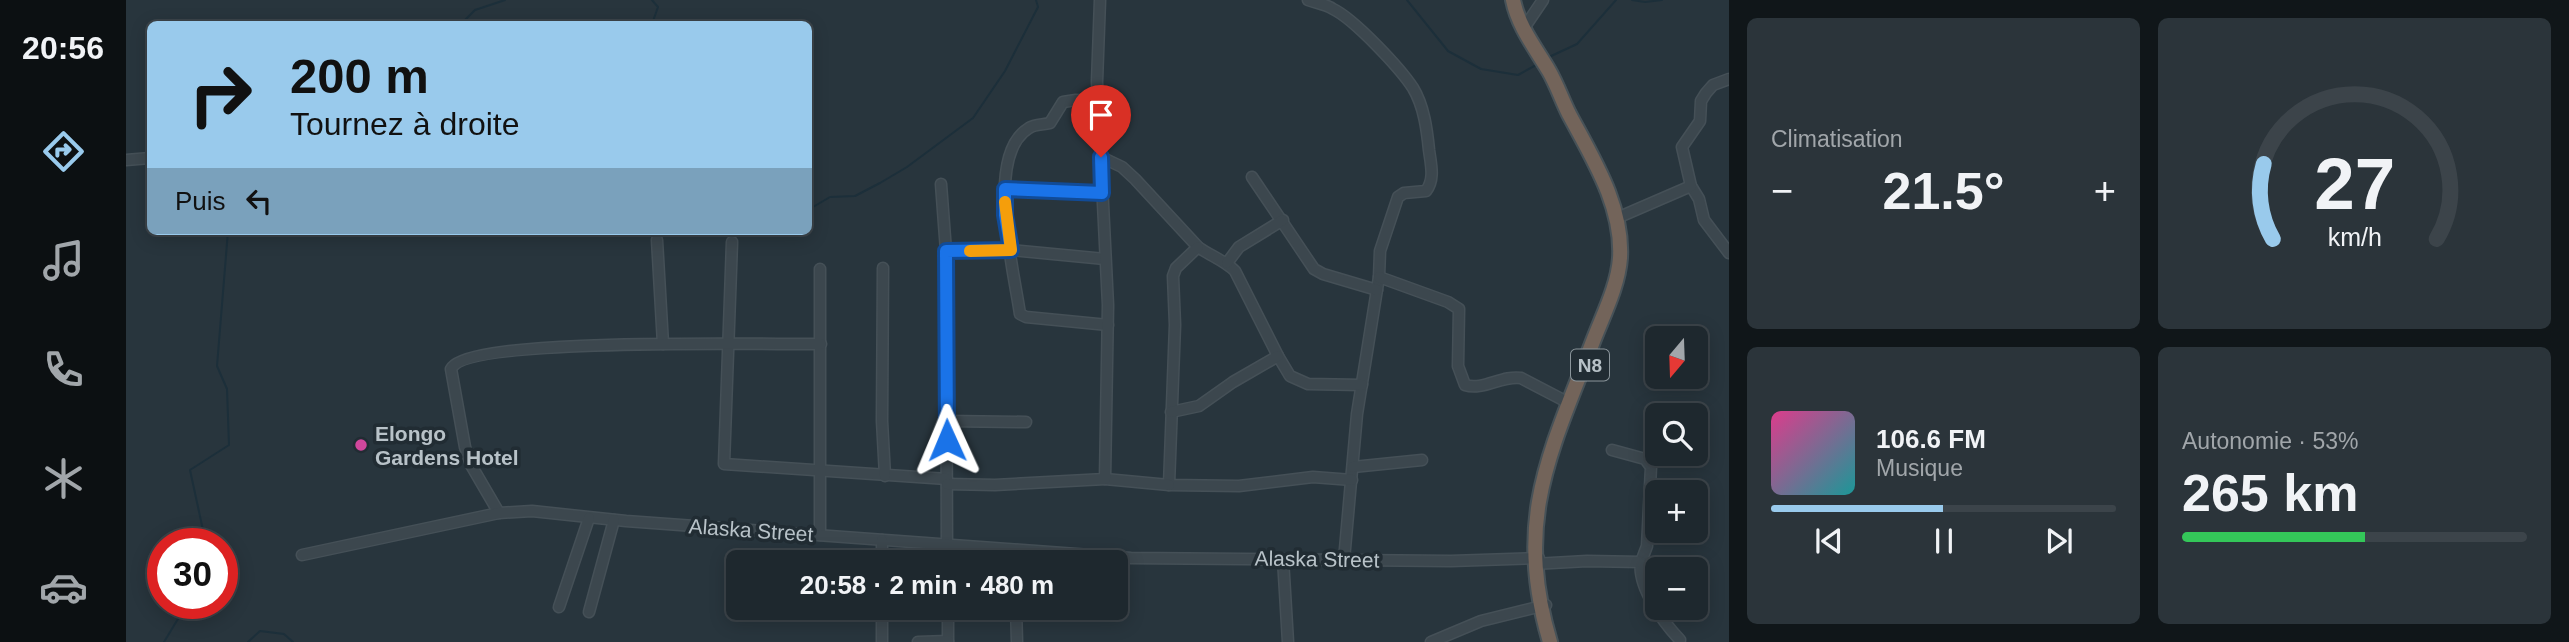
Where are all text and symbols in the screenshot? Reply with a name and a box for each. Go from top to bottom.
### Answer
text: 20:56 [22,30,104,66]
icon: right [175,49,266,140]
text: 200 m [290,49,429,103]
pin [1071,85,1131,157]
icon: arrive [1082,96,1120,134]
text: Tournez à droite [290,106,519,142]
text: Climatisation [1771,126,1903,152]
icon: directions [39,127,88,176]
text: 27 [2314,144,2395,225]
text: 21.5° [1882,162,2005,220]
text: − [1771,170,1793,212]
text: + [2094,170,2116,212]
icon: left [240,182,278,220]
text: Puis [175,186,226,216]
text: km/h [2327,223,2382,251]
icon: music [39,236,88,285]
north arrow [1645,326,1708,388]
map controls [1645,326,1708,620]
icon: phone [39,345,88,394]
road number: N8 [1571,350,1609,380]
position arrow [910,403,984,477]
button: search [1645,403,1708,466]
place label: Elongo Gardens Hotel [375,422,519,469]
text: 106.6 FM [1876,424,1986,454]
text: Autonomie · 53% [2182,428,2358,454]
marker: Elongo Gardens Hotel [353,437,369,453]
icon: climate [39,454,88,503]
text: Musique [1876,455,1963,481]
text: 265 km [2182,464,2358,522]
button: + [1645,480,1708,543]
street label: Alaska Street [688,514,814,546]
icon: previous [1810,522,1848,560]
icon: pause [1925,522,1963,560]
icon: next [2040,522,2078,560]
speed limit sign: 30 [147,528,238,619]
street label: Alaska Street [1254,546,1380,572]
button: − [1645,557,1708,620]
icon: car [39,563,88,612]
text: 20:58 · 2 min · 480 m [800,570,1054,600]

